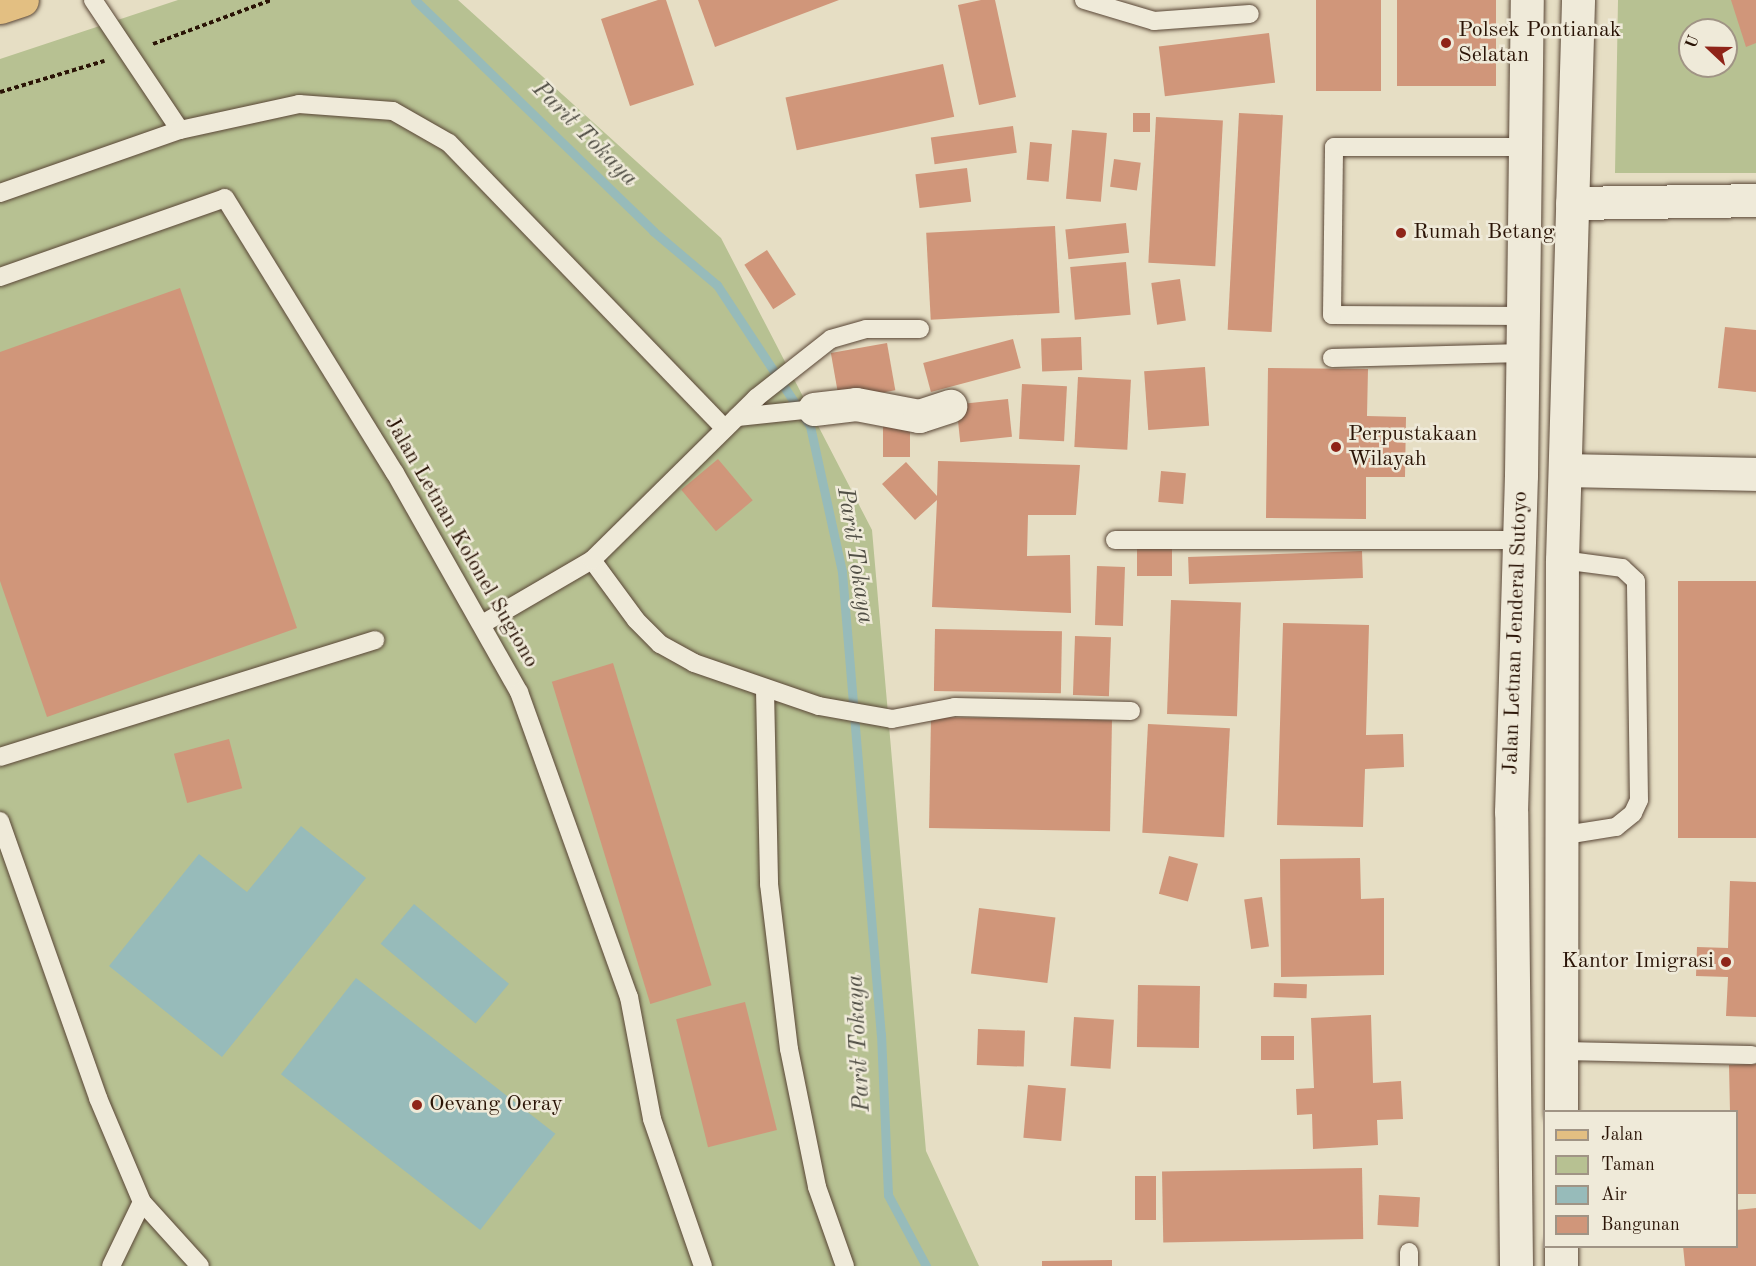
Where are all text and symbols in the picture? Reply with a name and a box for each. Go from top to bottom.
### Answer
place label: Polsek Pontianak Selatan [1458,17,1621,68]
north arrow [1678,18,1738,78]
text: U [1683,33,1703,51]
marker: Polsek Pontianak Selatan [1439,36,1453,50]
water label: Parit Tokaya [525,76,643,194]
place label: Rumah Betang [1413,220,1555,246]
marker: Rumah Betang [1394,226,1408,240]
street label: Jalan Letnan Kolonel Sugiono [378,411,544,673]
place label: Perpustakaan Wilayah [1348,421,1477,472]
marker: Perpustakaan Wilayah [1329,440,1343,454]
water label: Parit Tokaya [829,486,879,626]
street label: Jalan Letnan Jenderal Sutoyo [1498,491,1534,775]
place label: Kantor Imigrasi [1561,949,1714,975]
marker: Kantor Imigrasi [1719,955,1733,969]
water label: Parit Tokaya [842,974,878,1112]
place label: Oevang Oeray [429,1092,563,1118]
marker: Oevang Oeray [410,1098,424,1112]
legend [1543,1110,1738,1248]
text: Jalan [1601,1126,1643,1144]
text: Taman [1601,1156,1655,1174]
text: Air [1601,1186,1627,1204]
text: Bangunan [1601,1216,1680,1234]

